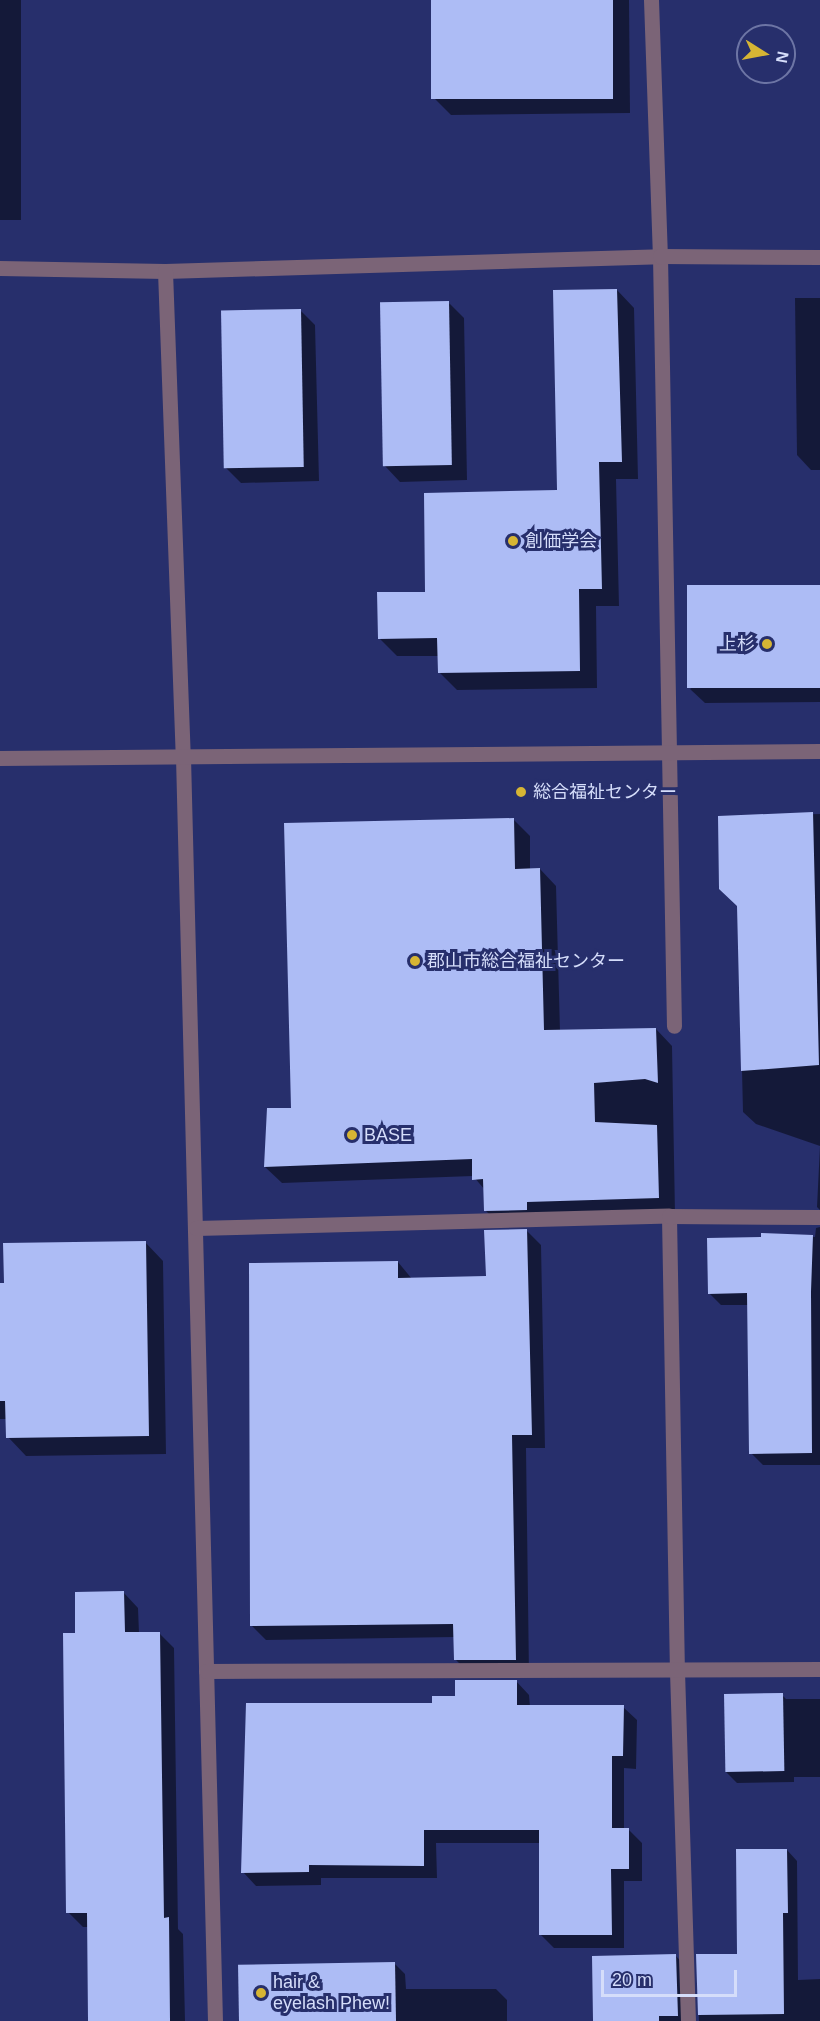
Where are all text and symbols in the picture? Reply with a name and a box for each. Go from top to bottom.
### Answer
north arrow [736,24,796,84]
text: N [773,50,792,64]
place label: 創価学会 [525,530,597,552]
marker: 創価学会 [506,534,520,548]
place label: 上杉 [719,633,755,655]
marker: 上杉 [760,637,774,651]
place label: 総合福祉センター [533,781,677,803]
marker: 総合福祉センター [514,785,528,799]
place label: 郡山市総合福祉センター [427,950,625,972]
marker: 郡山市総合福祉センター [408,954,422,968]
place label: BASE [364,1124,412,1146]
marker: BASE [345,1128,359,1142]
scale bar [604,1958,740,1996]
text: 20 m [612,1970,652,1990]
place label: hair & eyelash Phew! [273,1972,390,2014]
marker: hair & eyelash Phew! [254,1986,268,2000]

